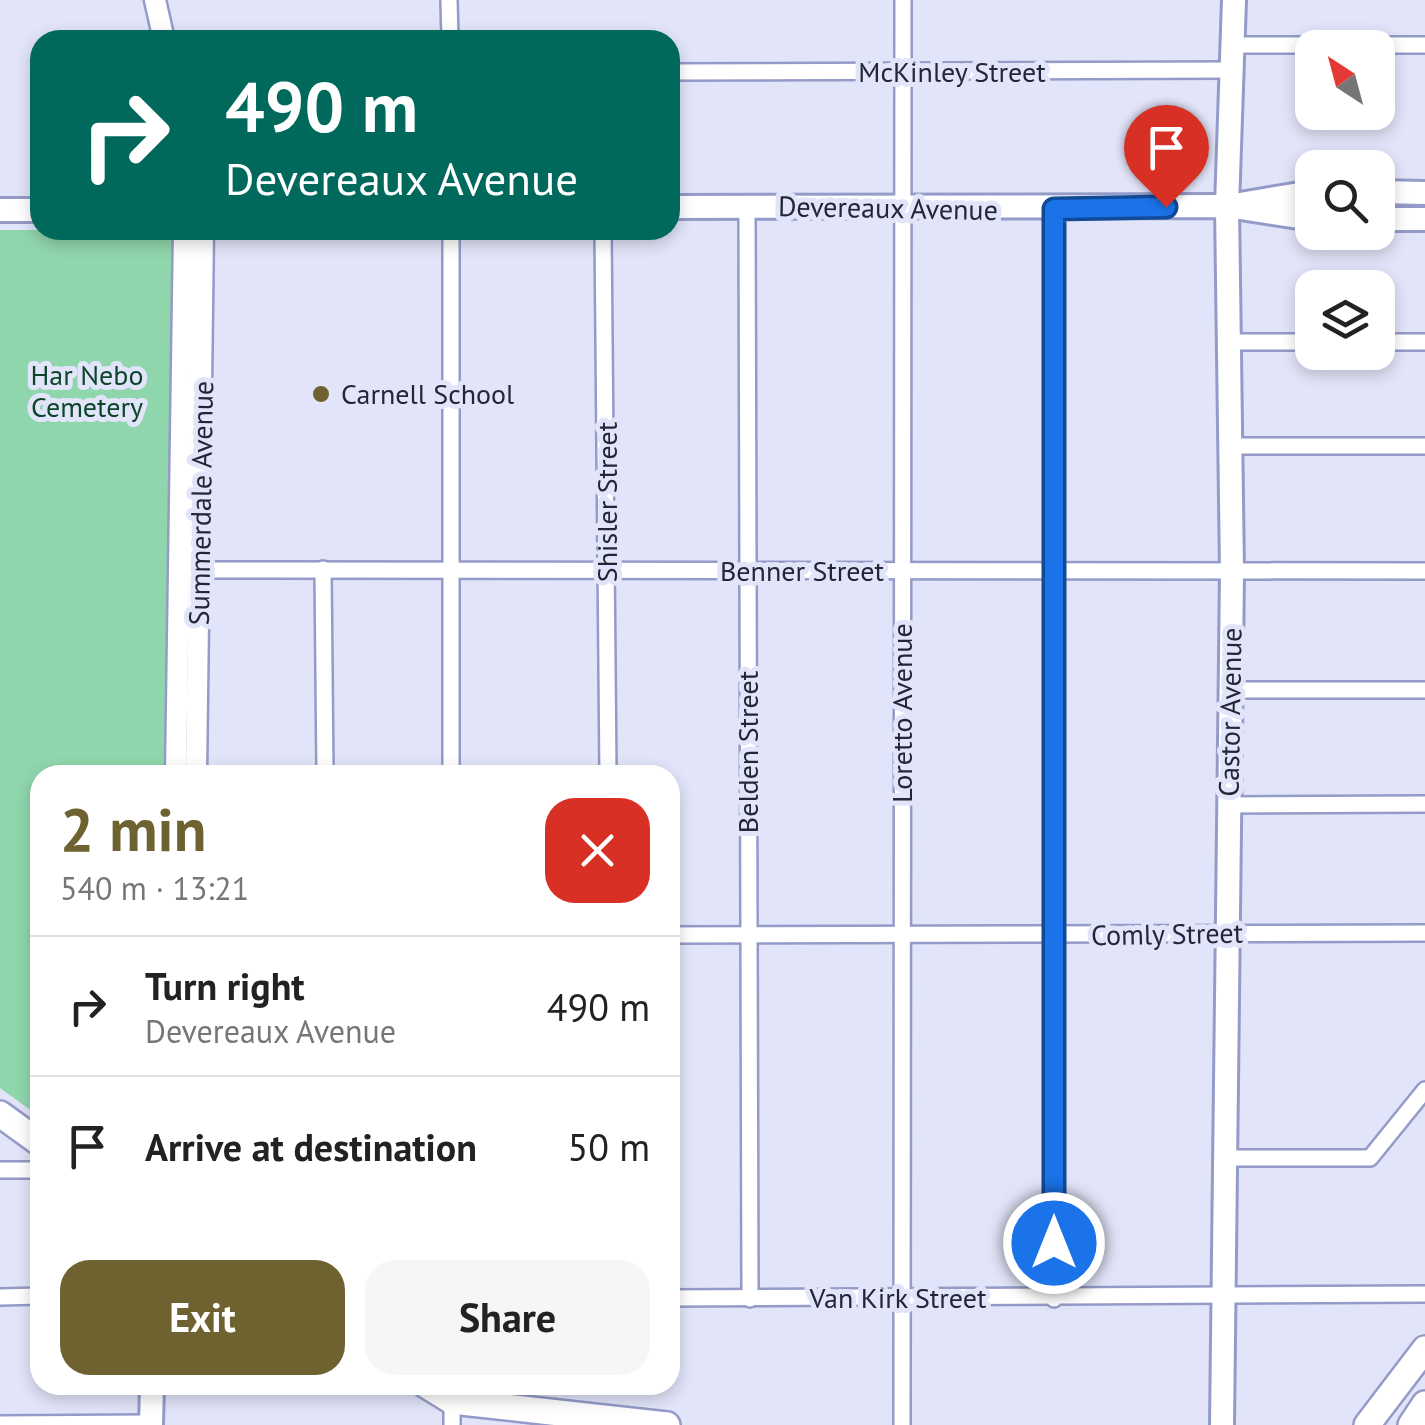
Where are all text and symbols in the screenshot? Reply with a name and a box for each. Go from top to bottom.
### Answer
north arrow [1295,30,1395,130]
map controls [1295,30,1395,370]
street label: McKinley Street [858,53,1046,90]
text: 490 m [225,61,418,151]
icon: right [60,70,190,200]
pin [1124,105,1209,208]
icon: arrive [1139,120,1194,175]
text: Devereaux Avenue [225,149,578,207]
button: search [1295,150,1395,250]
street label: Devereaux Avenue [778,187,998,228]
button: layers [1295,270,1395,370]
park label: Har Nebo Cemetery [31,356,143,425]
place label: Carnell School [341,375,514,412]
street label: Summerdale Avenue [180,380,221,626]
marker: Carnell School [310,383,332,405]
street label: Shisler Street [588,421,625,582]
street label: Benner Street [720,552,884,589]
street label: Loretto Avenue [883,623,920,803]
street label: Castor Avenue [1210,627,1249,797]
street label: Belden Street [729,670,766,833]
text: 2 min [60,790,206,868]
button: close [545,798,650,903]
text: 540 m · 13:21 [60,867,249,909]
street label: Comly Street [1091,914,1244,953]
text: Turn right [145,961,305,1010]
icon: right [60,979,115,1034]
text: 490 m [547,982,650,1031]
text: Devereaux Avenue [145,1010,396,1052]
icon: arrive [60,1119,115,1174]
text: Arrive at destination [145,1122,477,1171]
text: 50 m [568,1122,650,1171]
position arrow [1002,1191,1106,1295]
button: Exit [60,1260,345,1375]
button: Share [365,1260,650,1375]
street label: Van Kirk Street [809,1279,987,1316]

